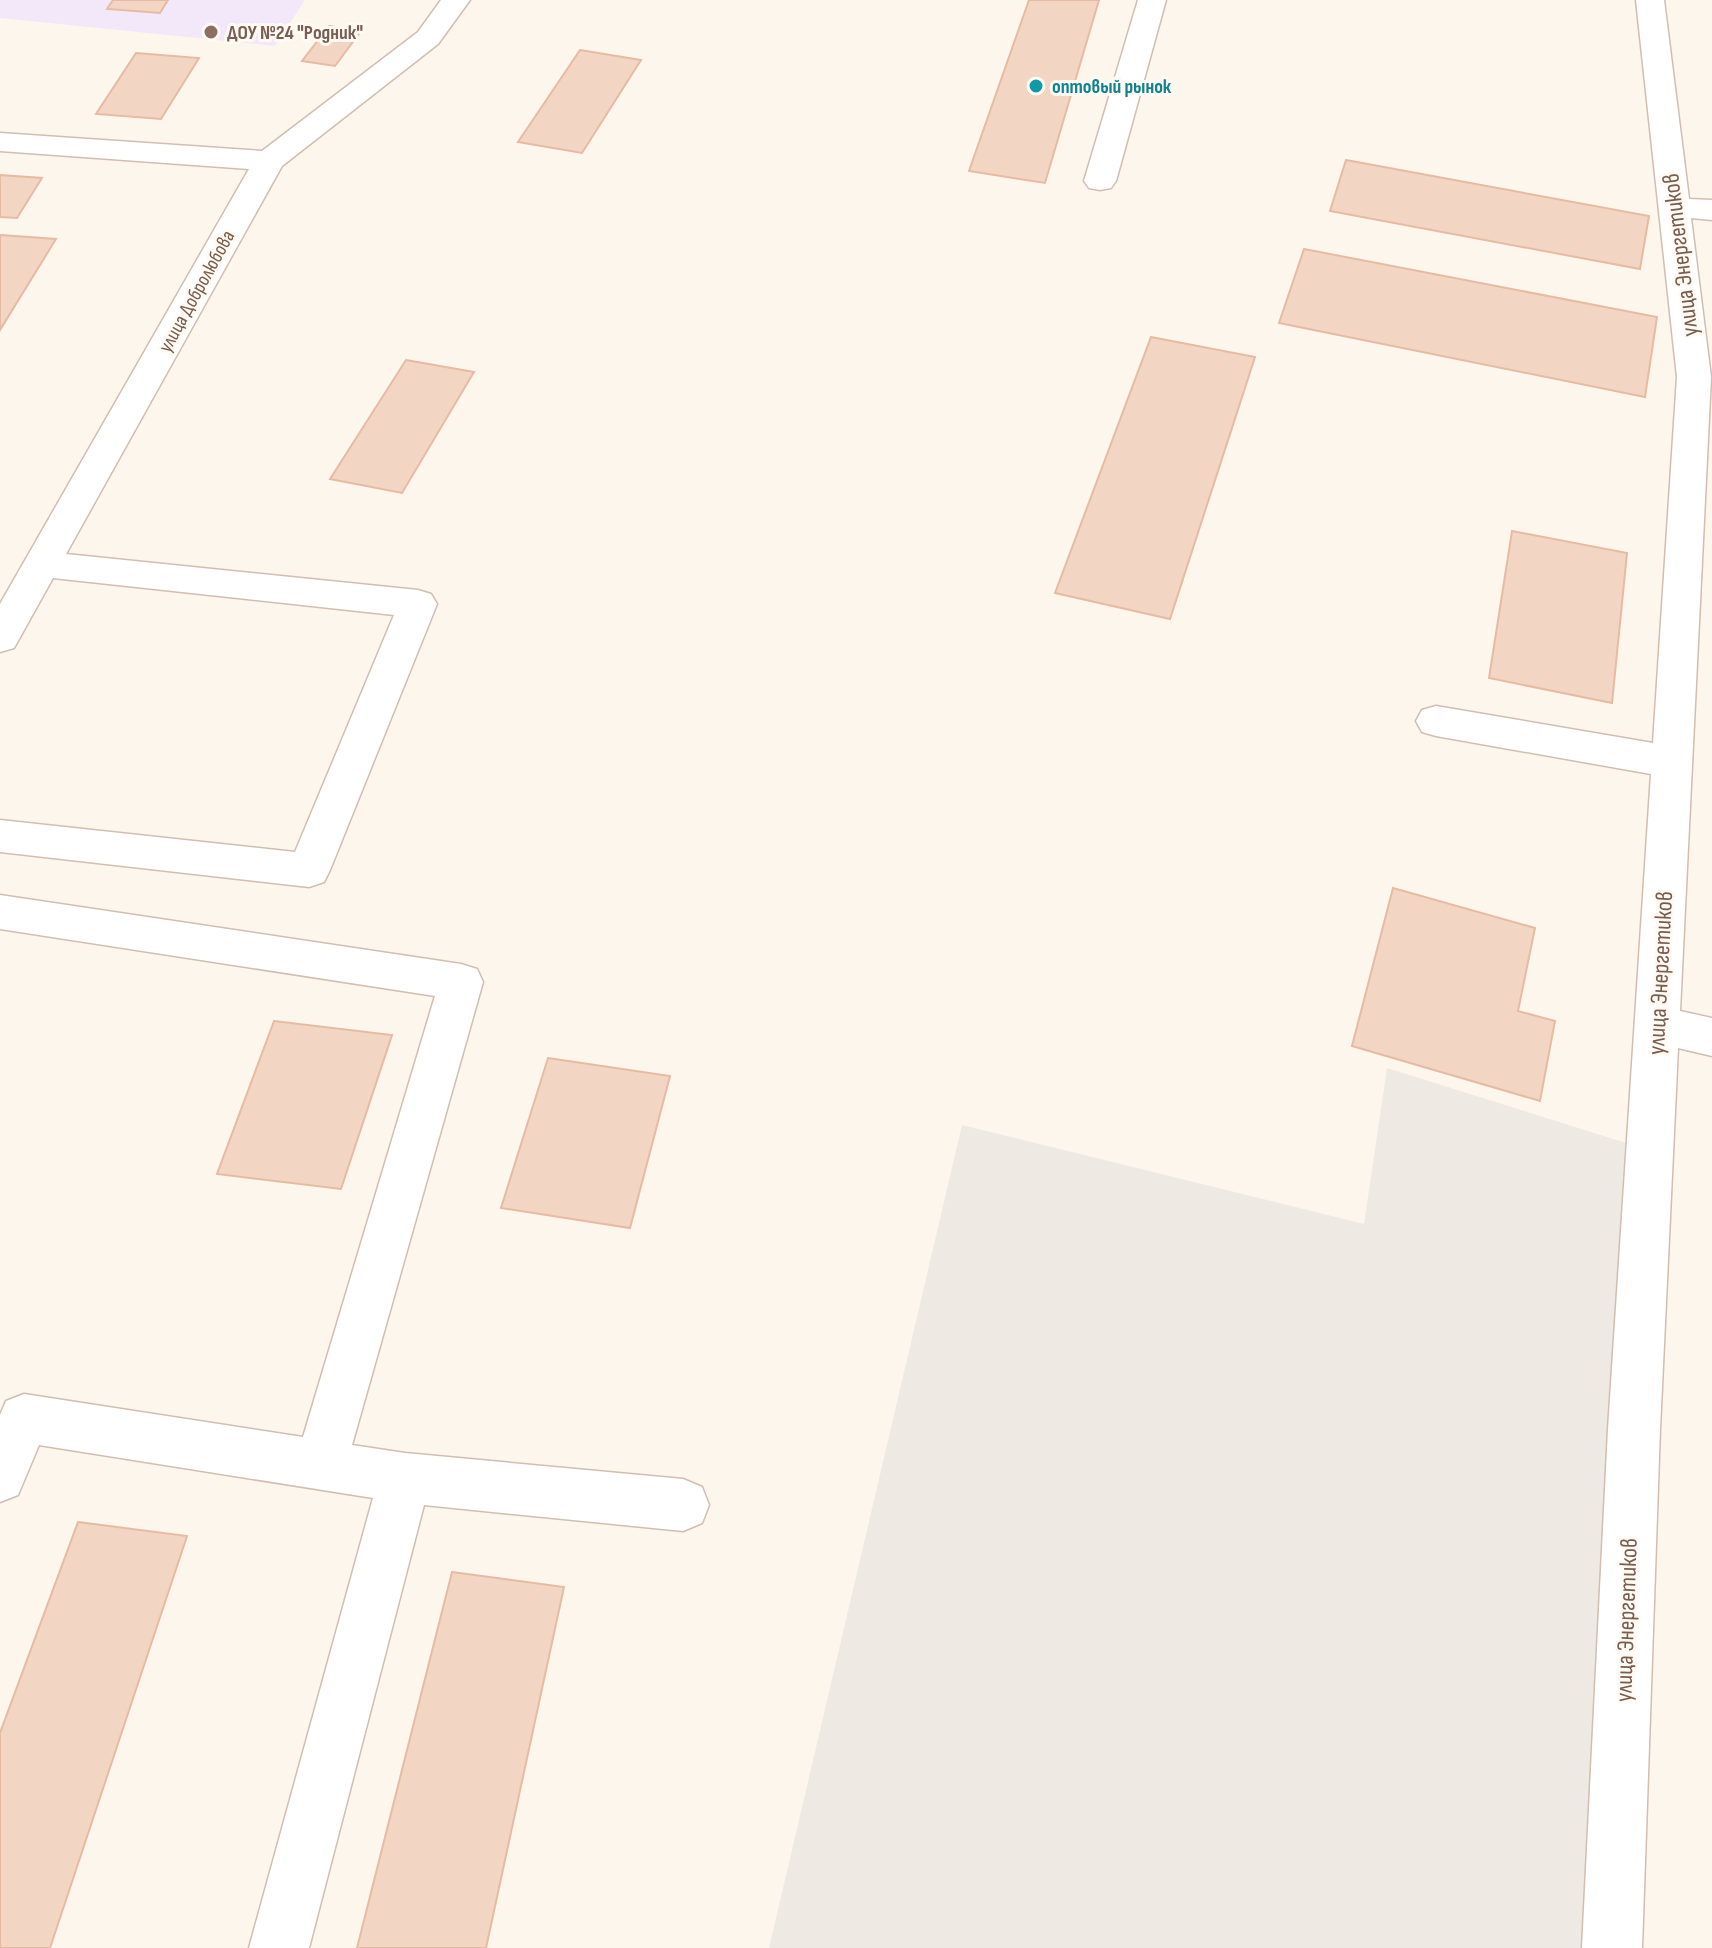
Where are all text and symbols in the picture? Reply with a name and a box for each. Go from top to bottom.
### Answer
place label: ДОУ №24 "Родник" [227,21,363,45]
marker: ДОУ №24 "Родник" [202,23,220,41]
place label: оптовый рынок [1052,75,1172,99]
marker: оптовый рынок [1027,77,1045,95]
street label: улица Энергетиков [1656,172,1705,338]
street label: улица Добролюбова [153,226,240,357]
street label: улица Энергетиков [1642,890,1679,1056]
street label: улица Энергетиков [1609,1537,1644,1703]

